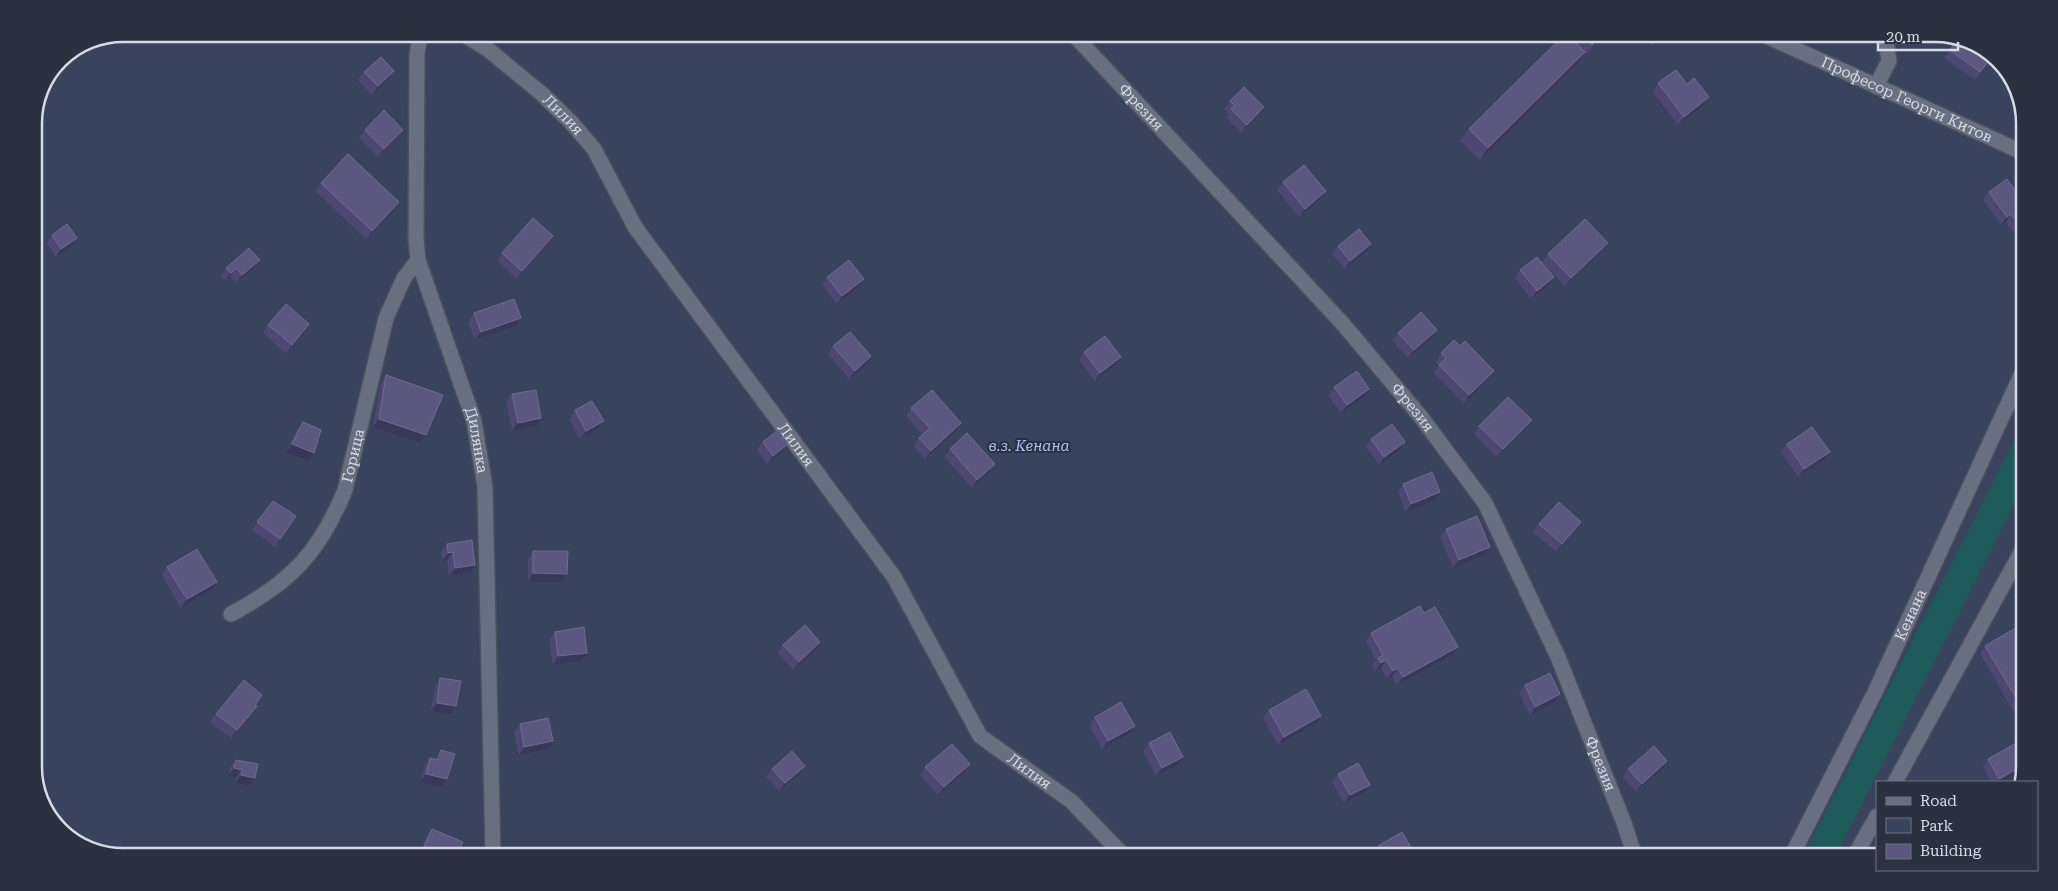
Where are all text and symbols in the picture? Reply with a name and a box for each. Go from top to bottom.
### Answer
scale bar [1878,20,1958,52]
text: 20 m [1886,28,1921,46]
street label: Професор Георги Китов [1818,53,1995,146]
street label: Фрезия [1115,80,1167,134]
street label: Лилия [539,91,587,139]
street label: Фрезия [1387,379,1438,435]
street label: Дилянка [461,404,492,475]
street label: Лилия [774,419,818,470]
street label: Горица [338,427,368,484]
park label: в.з. Кенана [988,437,1070,455]
street label: Кенана [1891,586,1930,644]
street label: Фрезия [1581,733,1619,794]
street label: Лилия [1004,749,1055,793]
legend [1876,781,2038,871]
text: Road [1920,792,1957,810]
text: Park [1920,817,1954,835]
text: Building [1920,842,1982,860]

